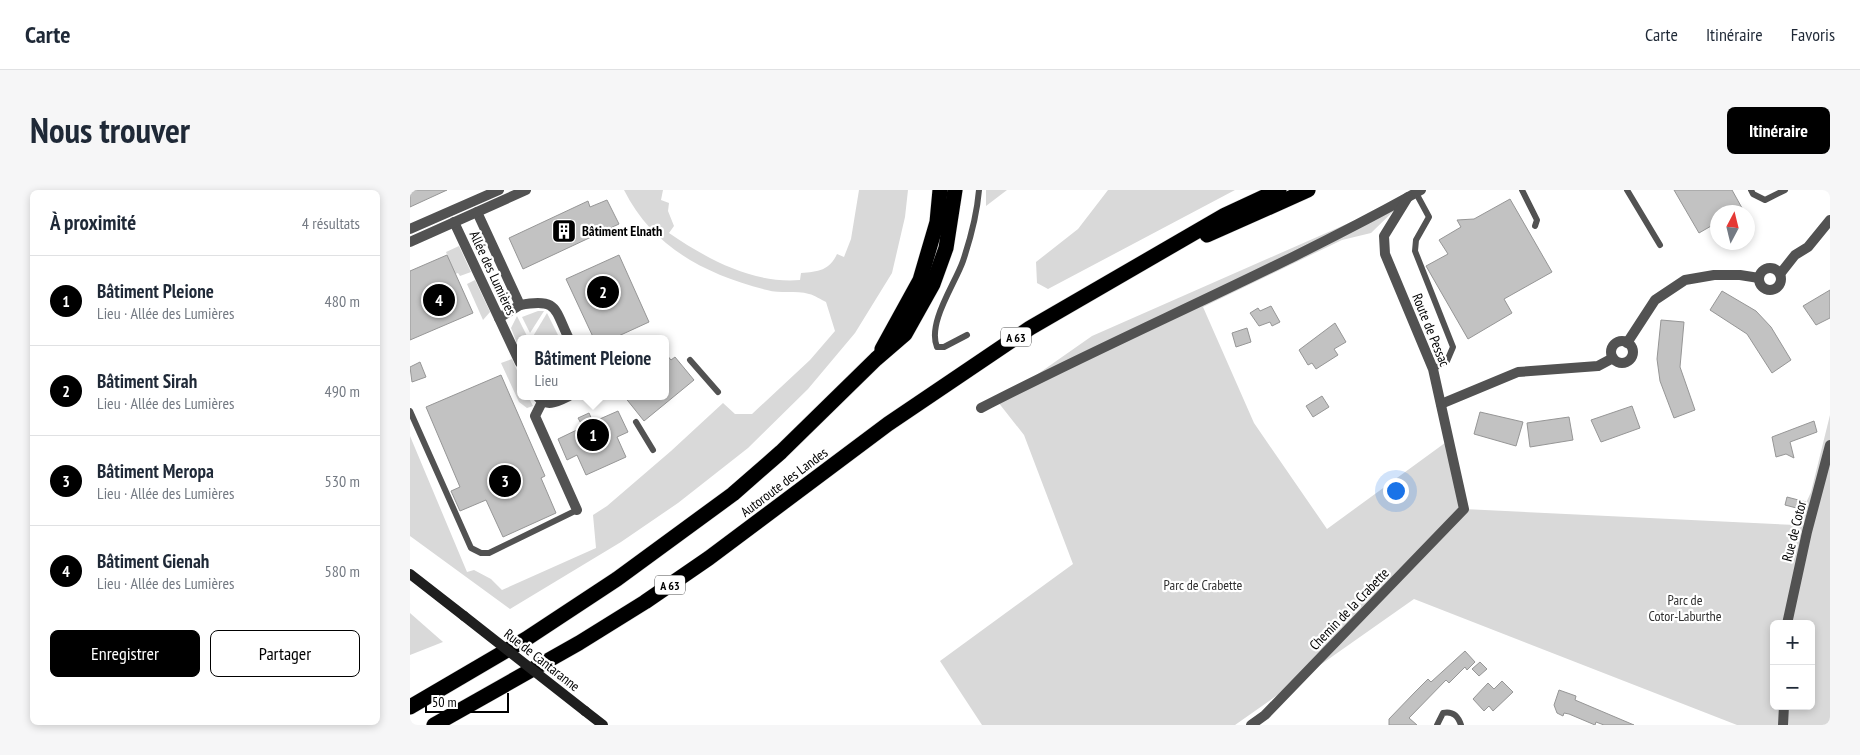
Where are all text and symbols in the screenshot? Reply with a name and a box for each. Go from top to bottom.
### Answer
text: Carte [25,19,71,50]
text: Carte [1645,23,1678,46]
text: Itinéraire [1706,23,1763,46]
text: Favoris [1791,23,1835,46]
text: Nous trouver [30,107,190,153]
button: Itinéraire [1727,107,1830,154]
north arrow [1710,205,1755,250]
text: À proximité [50,209,136,236]
text: 4 résultats [302,213,360,233]
building icon: Bâtiment Elnath [551,218,577,244]
place label: Bâtiment Elnath [582,222,662,240]
street label: Allée des Lumières [466,228,521,318]
pin: 2 [587,273,619,311]
text: Bâtiment Pleione [97,279,214,303]
pin: 4 [423,281,455,319]
text: 1 [62,291,70,311]
text: 480 m [325,291,360,311]
street label: Route de Pessac [1408,291,1454,369]
text: Lieu · Allée des Lumières [97,303,235,323]
road number: A 63 [1001,328,1031,346]
popup [517,335,669,400]
text: Bâtiment Pleione [535,346,651,370]
text: Bâtiment Sirah [97,369,197,393]
text: Lieu [535,370,558,390]
text: 2 [62,381,70,401]
text: 490 m [325,381,360,401]
text: Lieu · Allée des Lumières [97,393,235,413]
pin: 1 [577,416,609,454]
street label: Autoroute des Landes [737,443,831,521]
text: Bâtiment Meropa [97,459,214,483]
pin: 3 [489,462,521,500]
text: 3 [62,471,70,491]
text: 530 m [325,471,360,491]
your location [1383,478,1409,504]
text: Lieu · Allée des Lumières [97,483,235,503]
street label: Rue de Cotor [1778,499,1810,563]
text: Bâtiment Gienah [97,549,209,573]
text: 4 [62,561,70,581]
text: 580 m [325,561,360,581]
street label: Chemin de la Crabette [1305,564,1393,654]
text: Lieu · Allée des Lumières [97,573,235,593]
road number: A 63 [655,576,685,594]
park label: Parc de Crabette [1164,576,1243,594]
park label: Parc de Cotor-Laburthe [1648,591,1722,625]
map controls [1770,620,1815,710]
button: + [1770,620,1815,665]
street label: Rue de Cantaranne [500,625,584,695]
button: Enregistrer [50,630,200,677]
button: Partager [210,630,360,677]
button: − [1770,665,1815,710]
scale bar [425,690,509,713]
text: 50 m [432,693,457,711]

